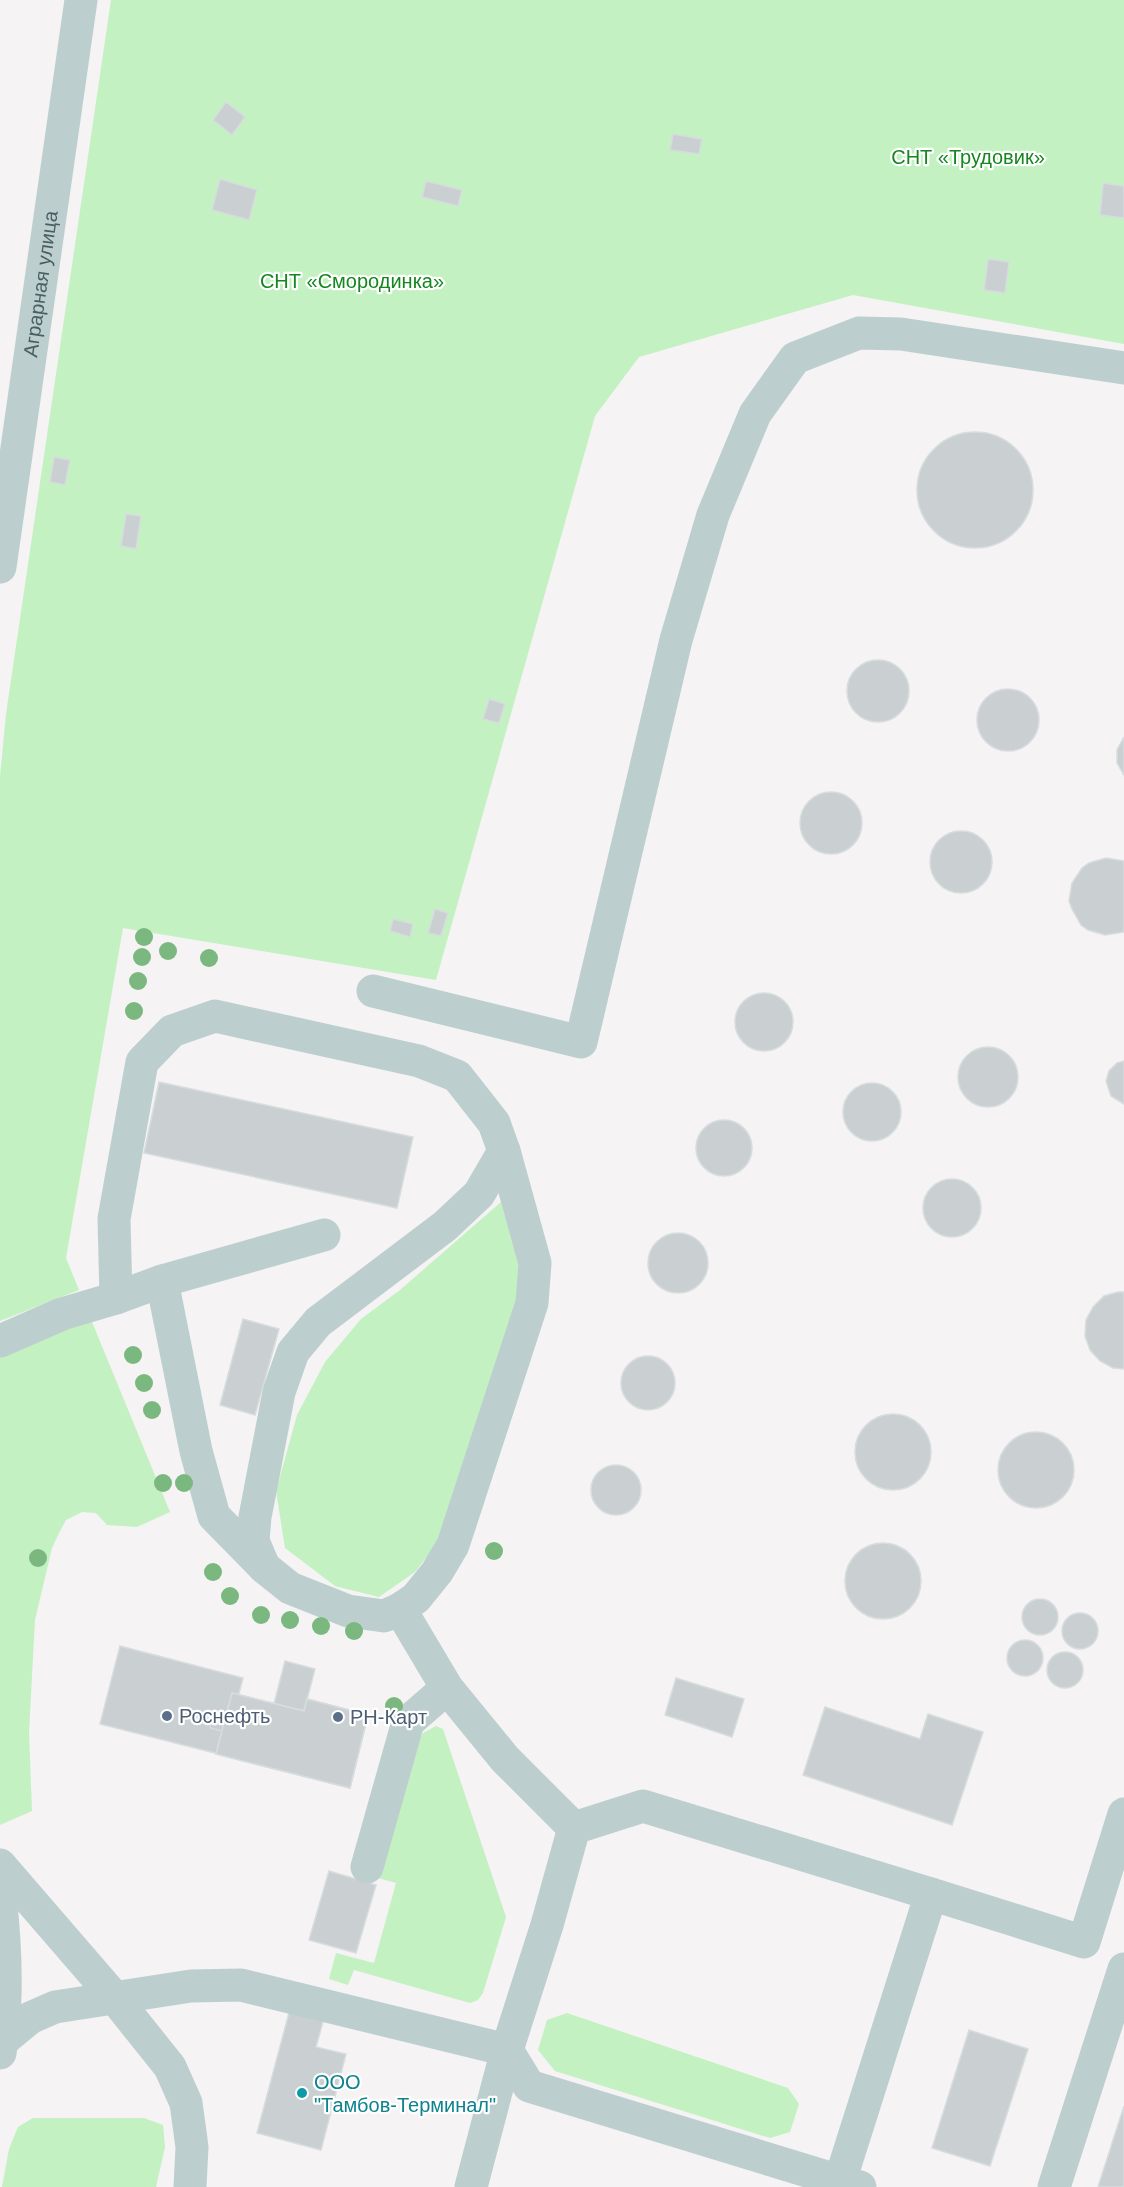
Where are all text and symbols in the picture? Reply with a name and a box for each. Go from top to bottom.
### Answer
park label: СНТ «Трудовик» [891,146,1045,168]
street label: Аграрная улица [19,208,62,358]
park label: СНТ «Смородинка» [260,270,444,292]
place label: Роснефть [179,1705,270,1727]
place label: РН-Карт [350,1706,427,1728]
marker: Роснефть [160,1709,174,1723]
marker: РН-Карт [331,1710,345,1724]
place label: ООО "Тамбов-Терминал" [314,2071,496,2116]
marker: ООО "Тамбов-Терминал" [295,2086,309,2100]

